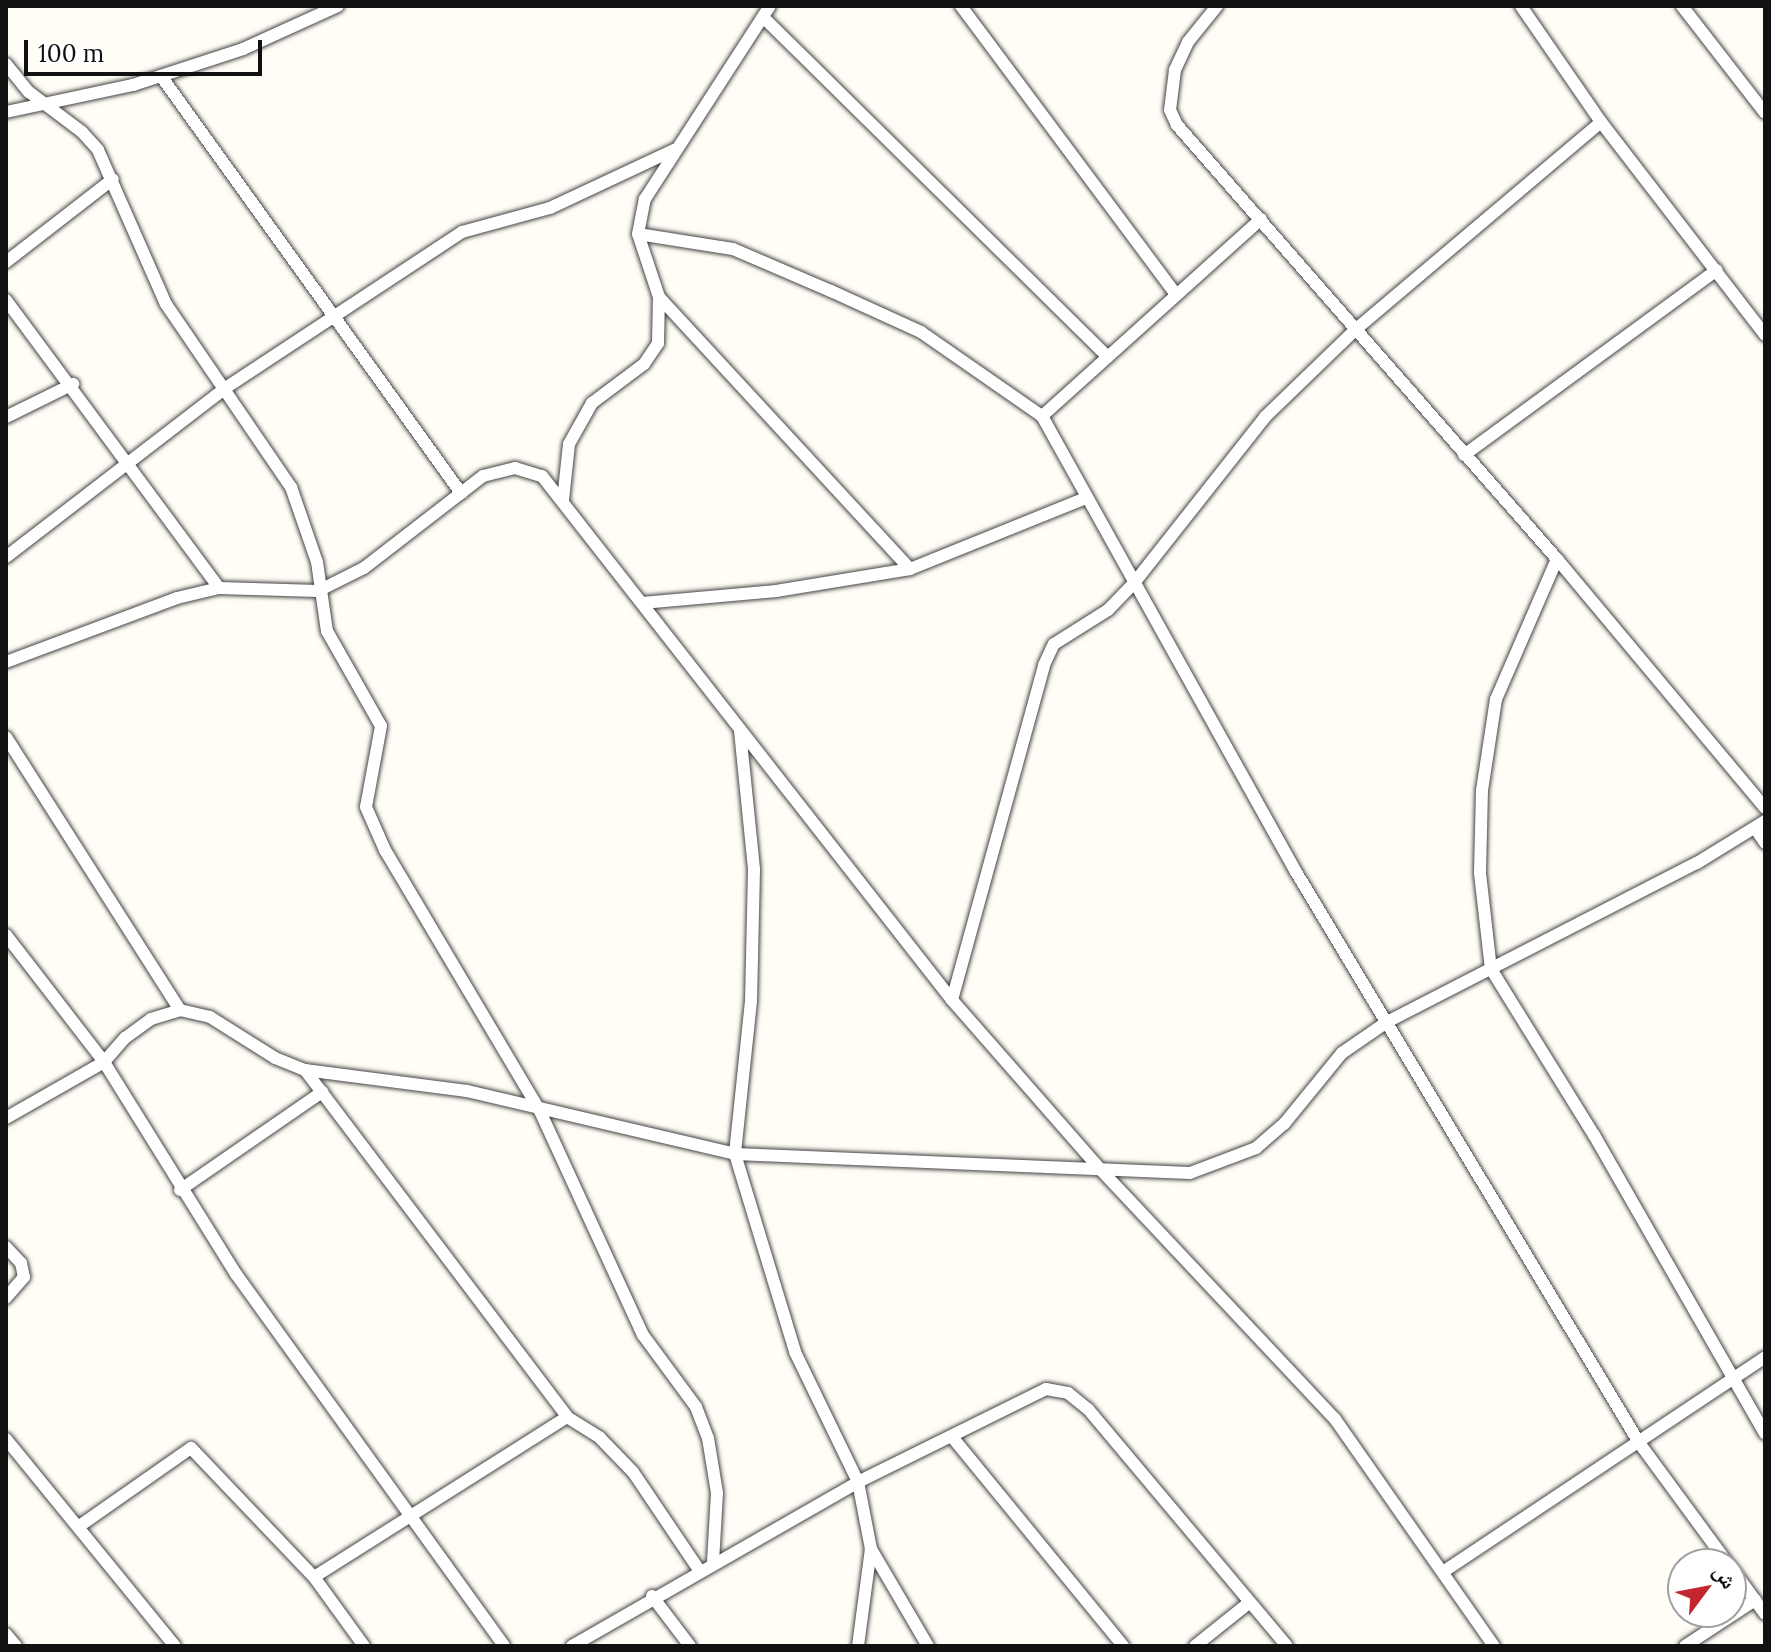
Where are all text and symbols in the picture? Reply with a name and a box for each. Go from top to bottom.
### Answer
scale bar [28,24,266,74]
text: 100 m [38,38,104,69]
north arrow [1667,1548,1747,1628]
text: ش [1708,1559,1744,1594]

